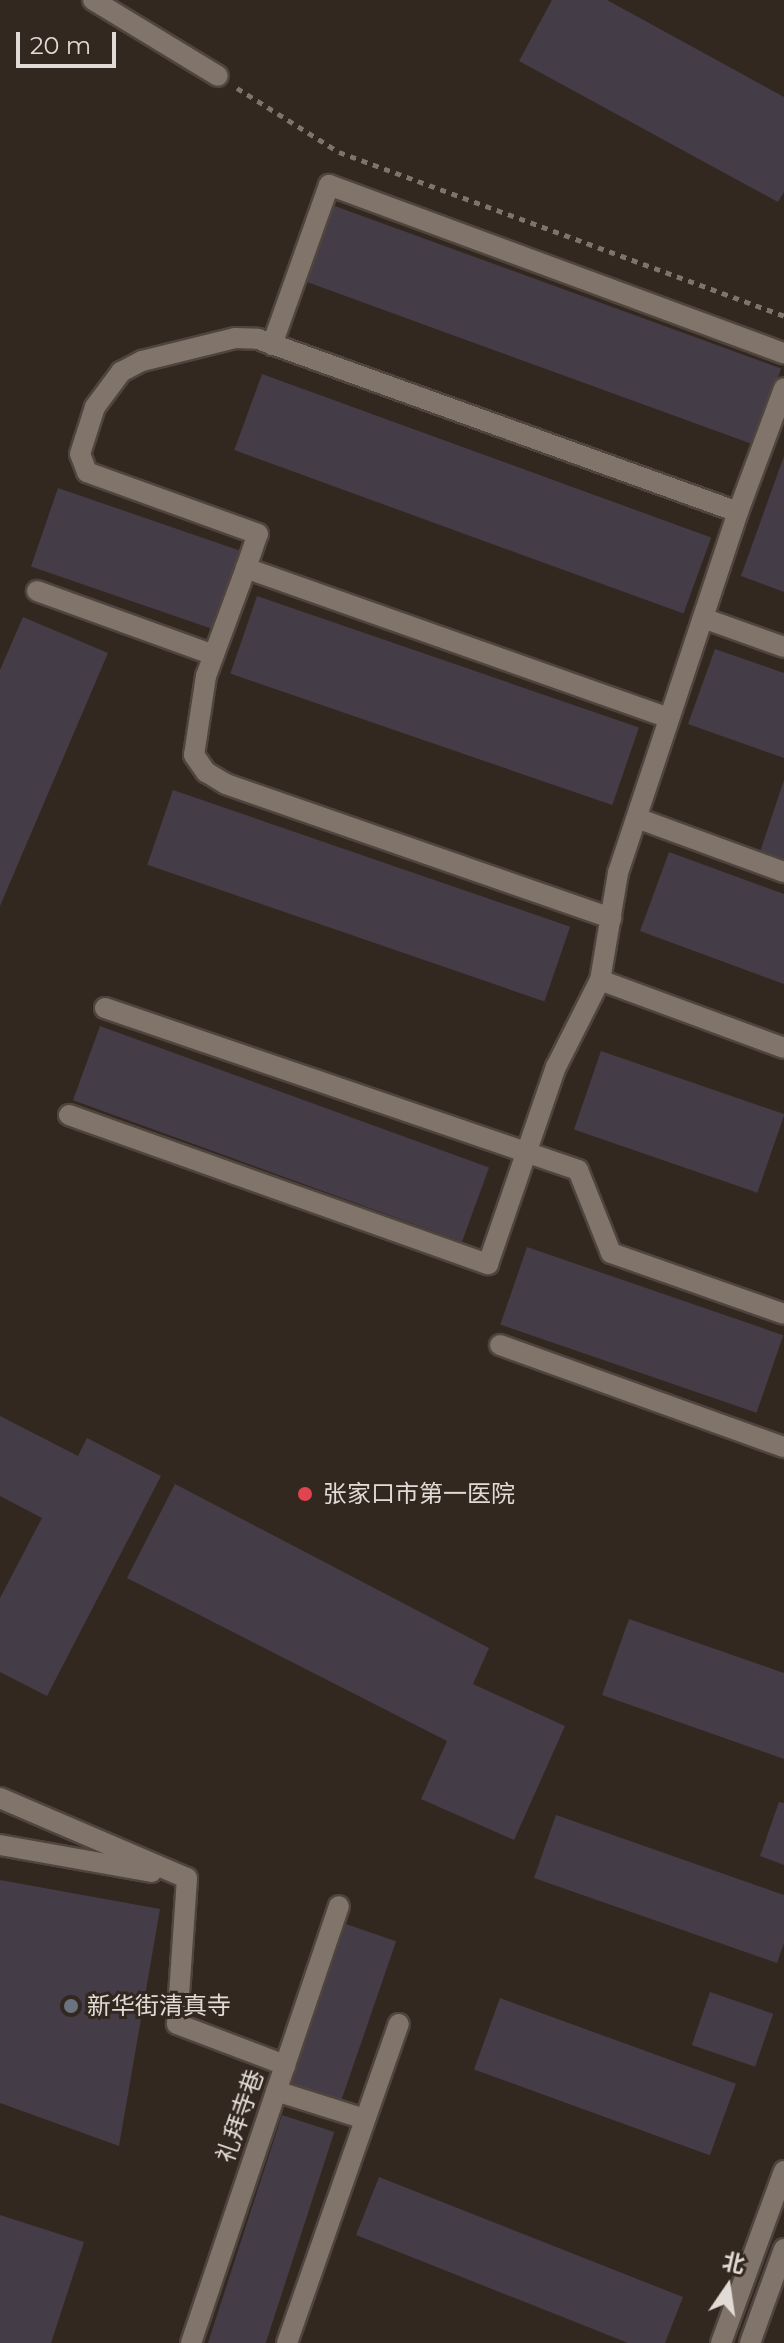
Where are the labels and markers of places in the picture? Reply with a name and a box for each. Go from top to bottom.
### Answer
place label: 张家口市第一医院 [323,1480,515,1508]
marker: 张家口市第一医院 [294,1483,316,1505]
place label: 新华街清真寺 [87,1992,231,2020]
marker: 新华街清真寺 [62,1997,80,2015]

